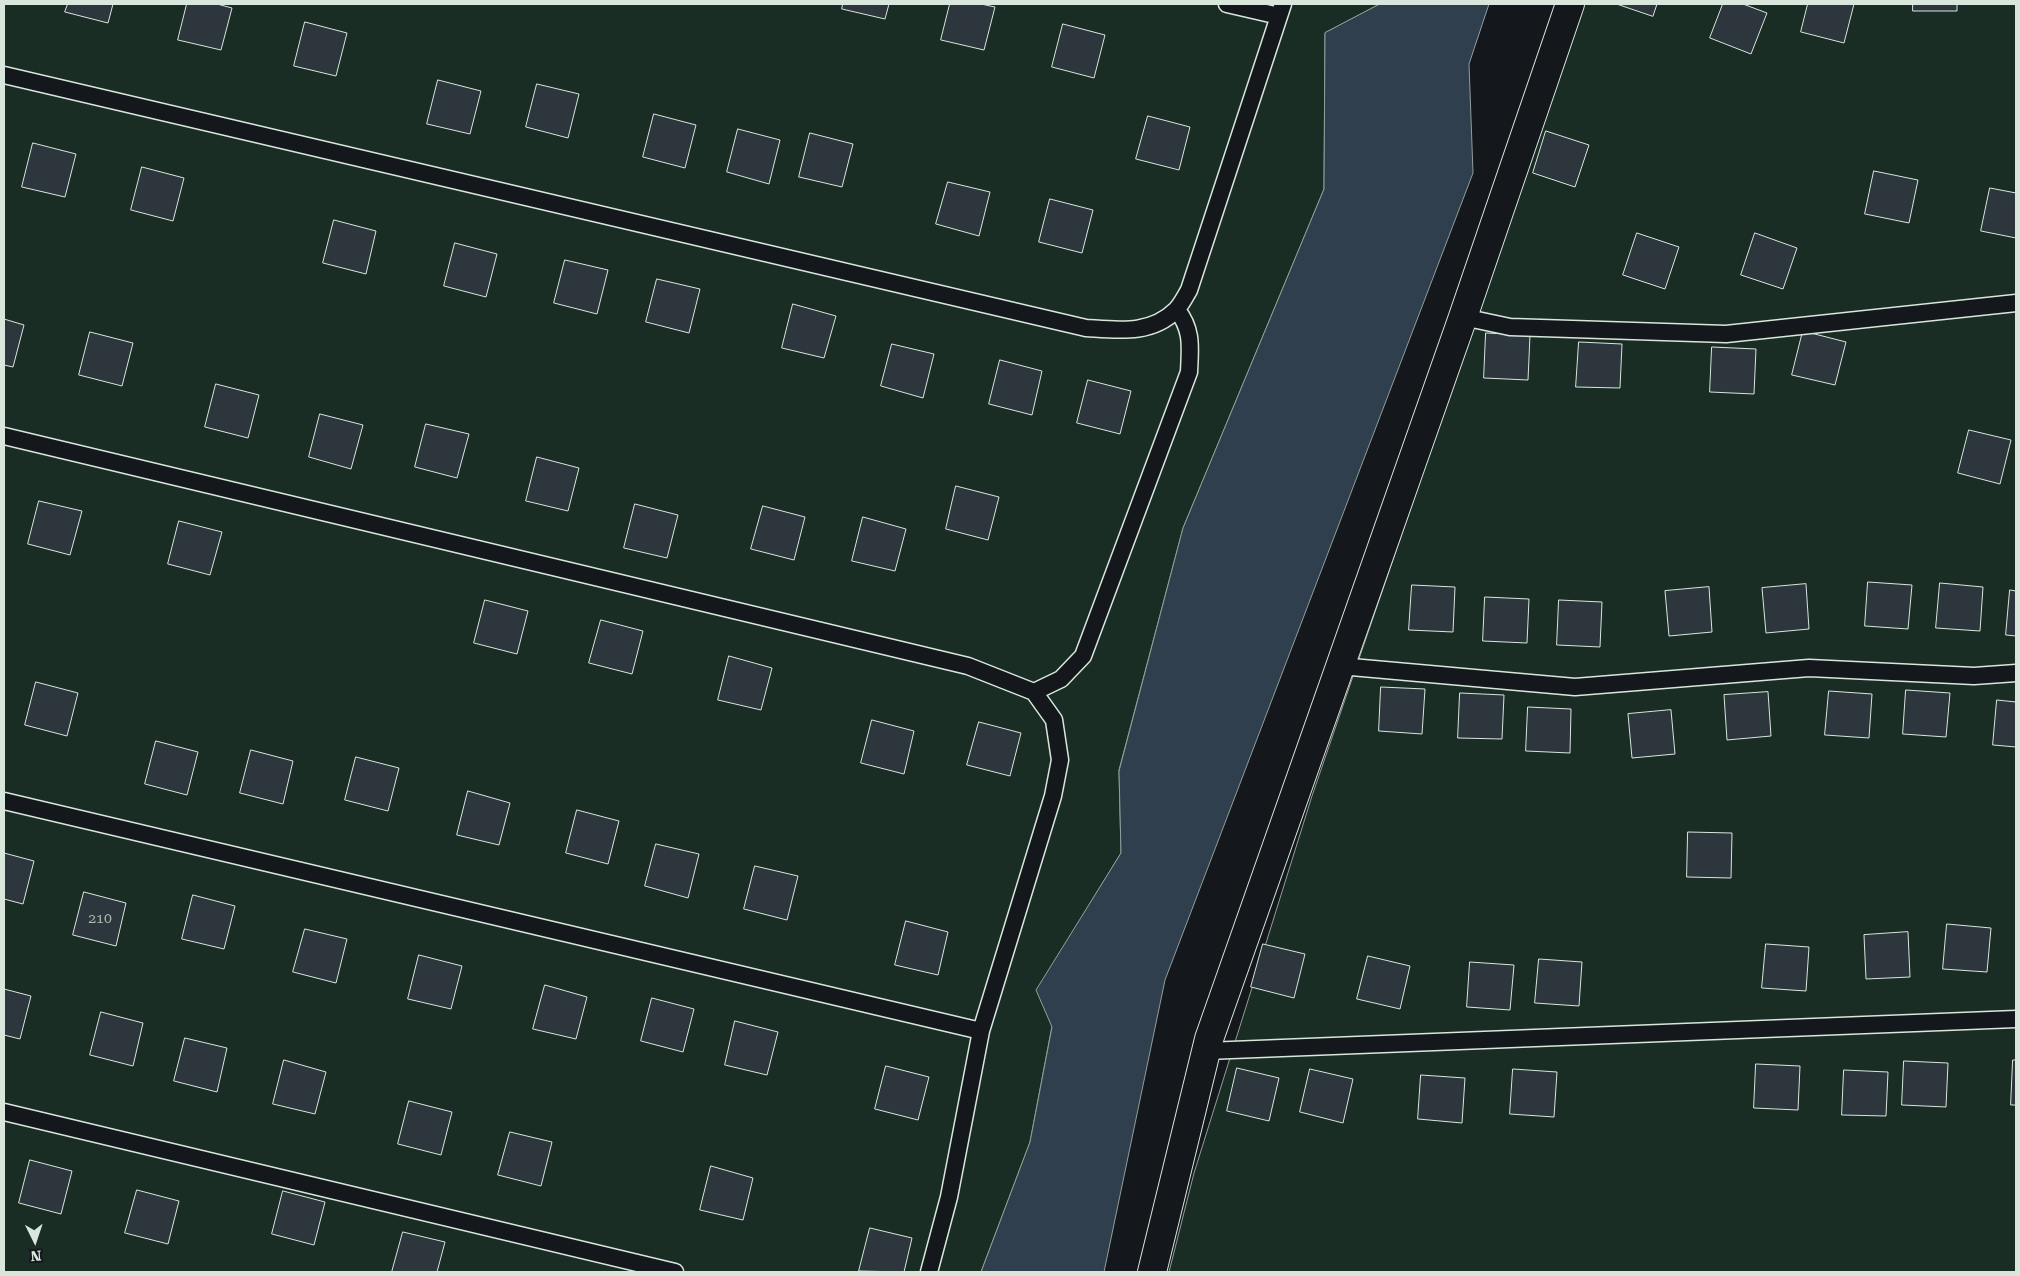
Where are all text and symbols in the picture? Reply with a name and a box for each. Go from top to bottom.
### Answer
house number: 210 [88,911,112,927]
north arrow [10,1216,60,1266]
text: N [30,1248,42,1264]

